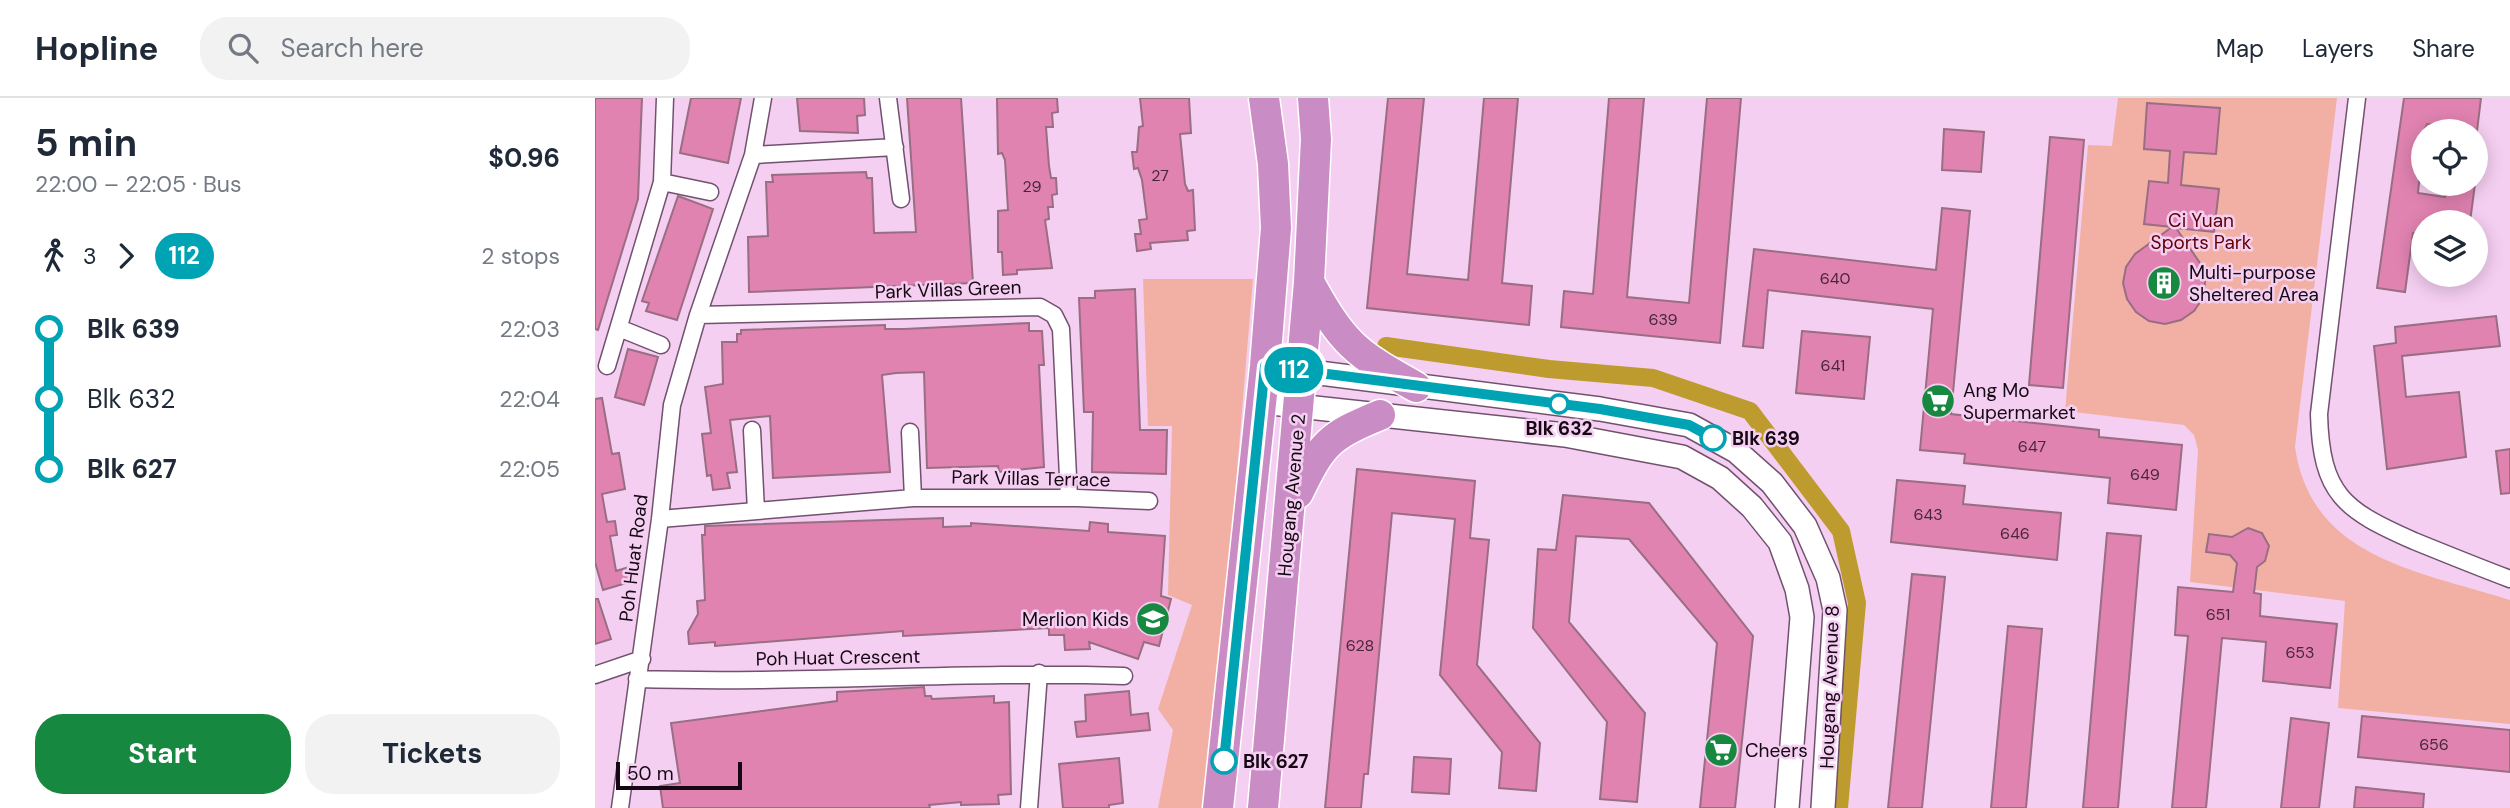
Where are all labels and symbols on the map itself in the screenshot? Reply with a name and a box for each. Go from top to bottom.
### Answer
house number: 27 [1151,165,1169,186]
house number: 29 [1022,176,1042,197]
park label: Ci Yuan Sports Park [2151,208,2252,255]
place label: Multi-purpose Sheltered Area [2189,260,2319,307]
building icon: Multi-purpose Sheltered Area [2145,264,2183,302]
house number: 640 [1820,268,1850,289]
street label: Park Villas Green [874,274,1022,305]
house number: 639 [1648,309,1678,330]
line badge: 112 [1254,347,1334,393]
house number: 641 [1821,355,1845,376]
place label: Ang Mo Supermarket [1963,378,2076,425]
supermarket icon: Ang Mo Supermarket [1919,382,1957,420]
marker: Blk 632 [1549,394,1569,414]
street label: Hougang Avenue 2 [1272,413,1311,577]
place label: Blk 632 [1525,416,1593,441]
marker: Blk 639 [1700,425,1726,451]
place label: Blk 639 [1732,426,1800,451]
house number: 647 [2018,436,2046,457]
house number: 649 [2130,464,2160,485]
street label: Park Villas Terrace [951,465,1111,492]
street label: Poh Huat Road [613,493,654,623]
house number: 643 [1913,504,1943,525]
house number: 646 [2000,523,2030,544]
school or university icon: Merlion Kids [1134,600,1172,638]
house number: 651 [2206,604,2230,625]
street label: Hougang Avenue 8 [1814,605,1845,769]
place label: Merlion Kids [1022,607,1129,632]
house number: 628 [1346,635,1374,656]
house number: 653 [2286,642,2314,663]
street label: Poh Huat Crescent [755,644,921,671]
supermarket icon: Cheers [1702,731,1740,769]
house number: 656 [2419,734,2449,755]
place label: Cheers [1745,738,1808,763]
marker: Blk 627 [1211,748,1237,774]
place label: Blk 627 [1243,749,1309,774]
scale bar [616,759,742,791]

